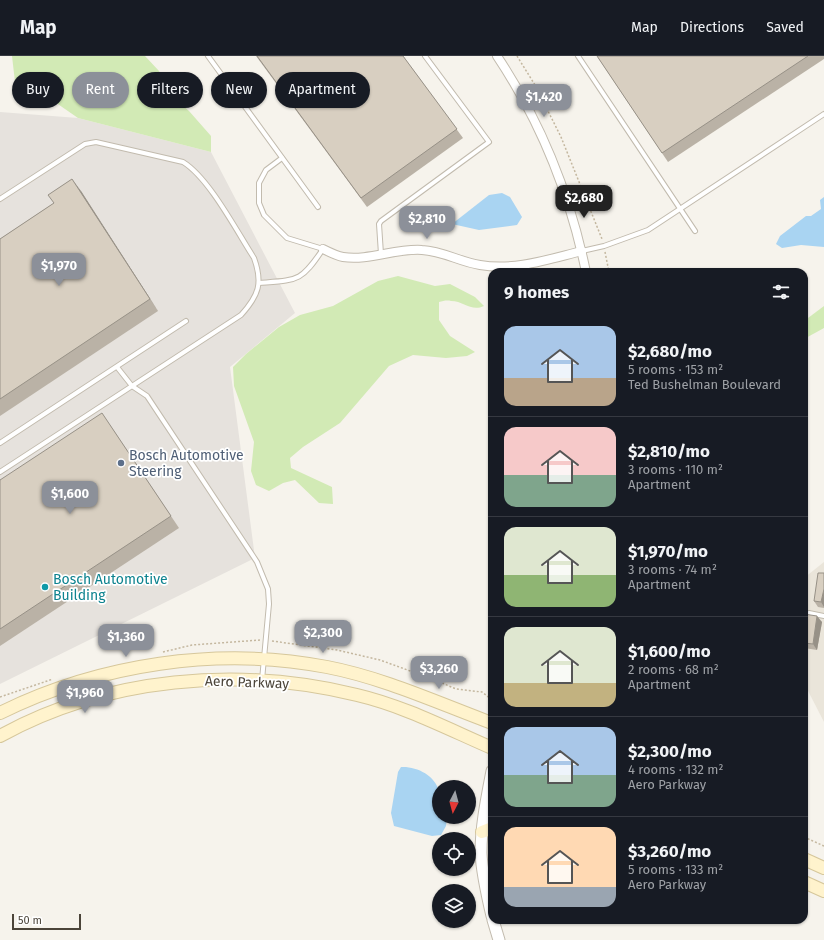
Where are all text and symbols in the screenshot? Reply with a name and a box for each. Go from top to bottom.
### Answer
text: Map [20,16,57,39]
text: Map [631,19,658,36]
text: Directions [680,19,744,36]
text: Saved [766,19,804,36]
chip: Buy [12,72,64,108]
chip: Rent [72,72,129,108]
chip: Filters [137,72,203,108]
chip: New [211,72,267,108]
chip: Apartment [275,72,370,108]
pin: $1,420 [511,84,577,118]
text: $1,420 [526,89,562,104]
pin: $2,680 [551,185,617,219]
text: $2,680 [564,190,604,205]
pin: $2,810 [394,206,460,240]
text: $2,810 [408,211,446,226]
pin: $1,970 [26,253,92,287]
text: $1,970 [41,258,77,273]
icon: filters [770,281,792,303]
text: 9 homes [504,282,569,303]
text: $2,680/mo [628,341,712,362]
icon: home [536,342,584,390]
text: 5 rooms · 153 m² [628,362,723,377]
text: Ted Bushelman Boulevard [628,377,781,392]
text: $2,810/mo [628,441,710,462]
icon: home [536,443,584,491]
place label: Bosch Automotive Steering [129,447,244,480]
marker: Bosch Automotive Steering [116,458,126,468]
text: 3 rooms · 110 m² [628,462,723,477]
text: Apartment [628,477,690,492]
pin: $1,600 [37,481,103,515]
text: $1,600 [51,486,89,501]
text: $1,970/mo [628,541,708,562]
icon: home [536,543,584,591]
text: 3 rooms · 74 m² [628,562,717,577]
place label: Bosch Automotive Building [53,571,168,604]
text: Apartment [628,577,690,592]
marker: Bosch Automotive Building [40,582,50,592]
pin: $2,300 [290,620,356,654]
pin: $1,360 [93,624,159,658]
text: $2,300 [303,625,343,640]
text: $1,360 [107,629,145,644]
text: $1,600/mo [628,641,711,662]
icon: home [536,643,584,691]
pin: $3,260 [406,656,472,690]
text: $3,260 [420,661,458,676]
text: 2 rooms · 68 m² [628,662,719,677]
street label: Aero Parkway [205,673,289,692]
text: Apartment [628,677,690,692]
pin: $1,960 [52,680,118,714]
text: $1,960 [66,685,104,700]
text: $2,300/mo [628,741,712,762]
icon: home [536,743,584,791]
text: 4 rooms · 132 m² [628,762,724,777]
text: Aero Parkway [628,777,706,792]
north arrow [432,780,476,824]
map controls [432,780,476,928]
button: locate [432,832,476,876]
text: $3,260/mo [628,841,711,862]
icon: home [536,843,584,891]
text: 5 rooms · 133 m² [628,862,723,877]
text: Aero Parkway [628,877,706,892]
button: layers [432,884,476,928]
scale bar [12,912,81,931]
text: 50 m [18,914,42,927]

